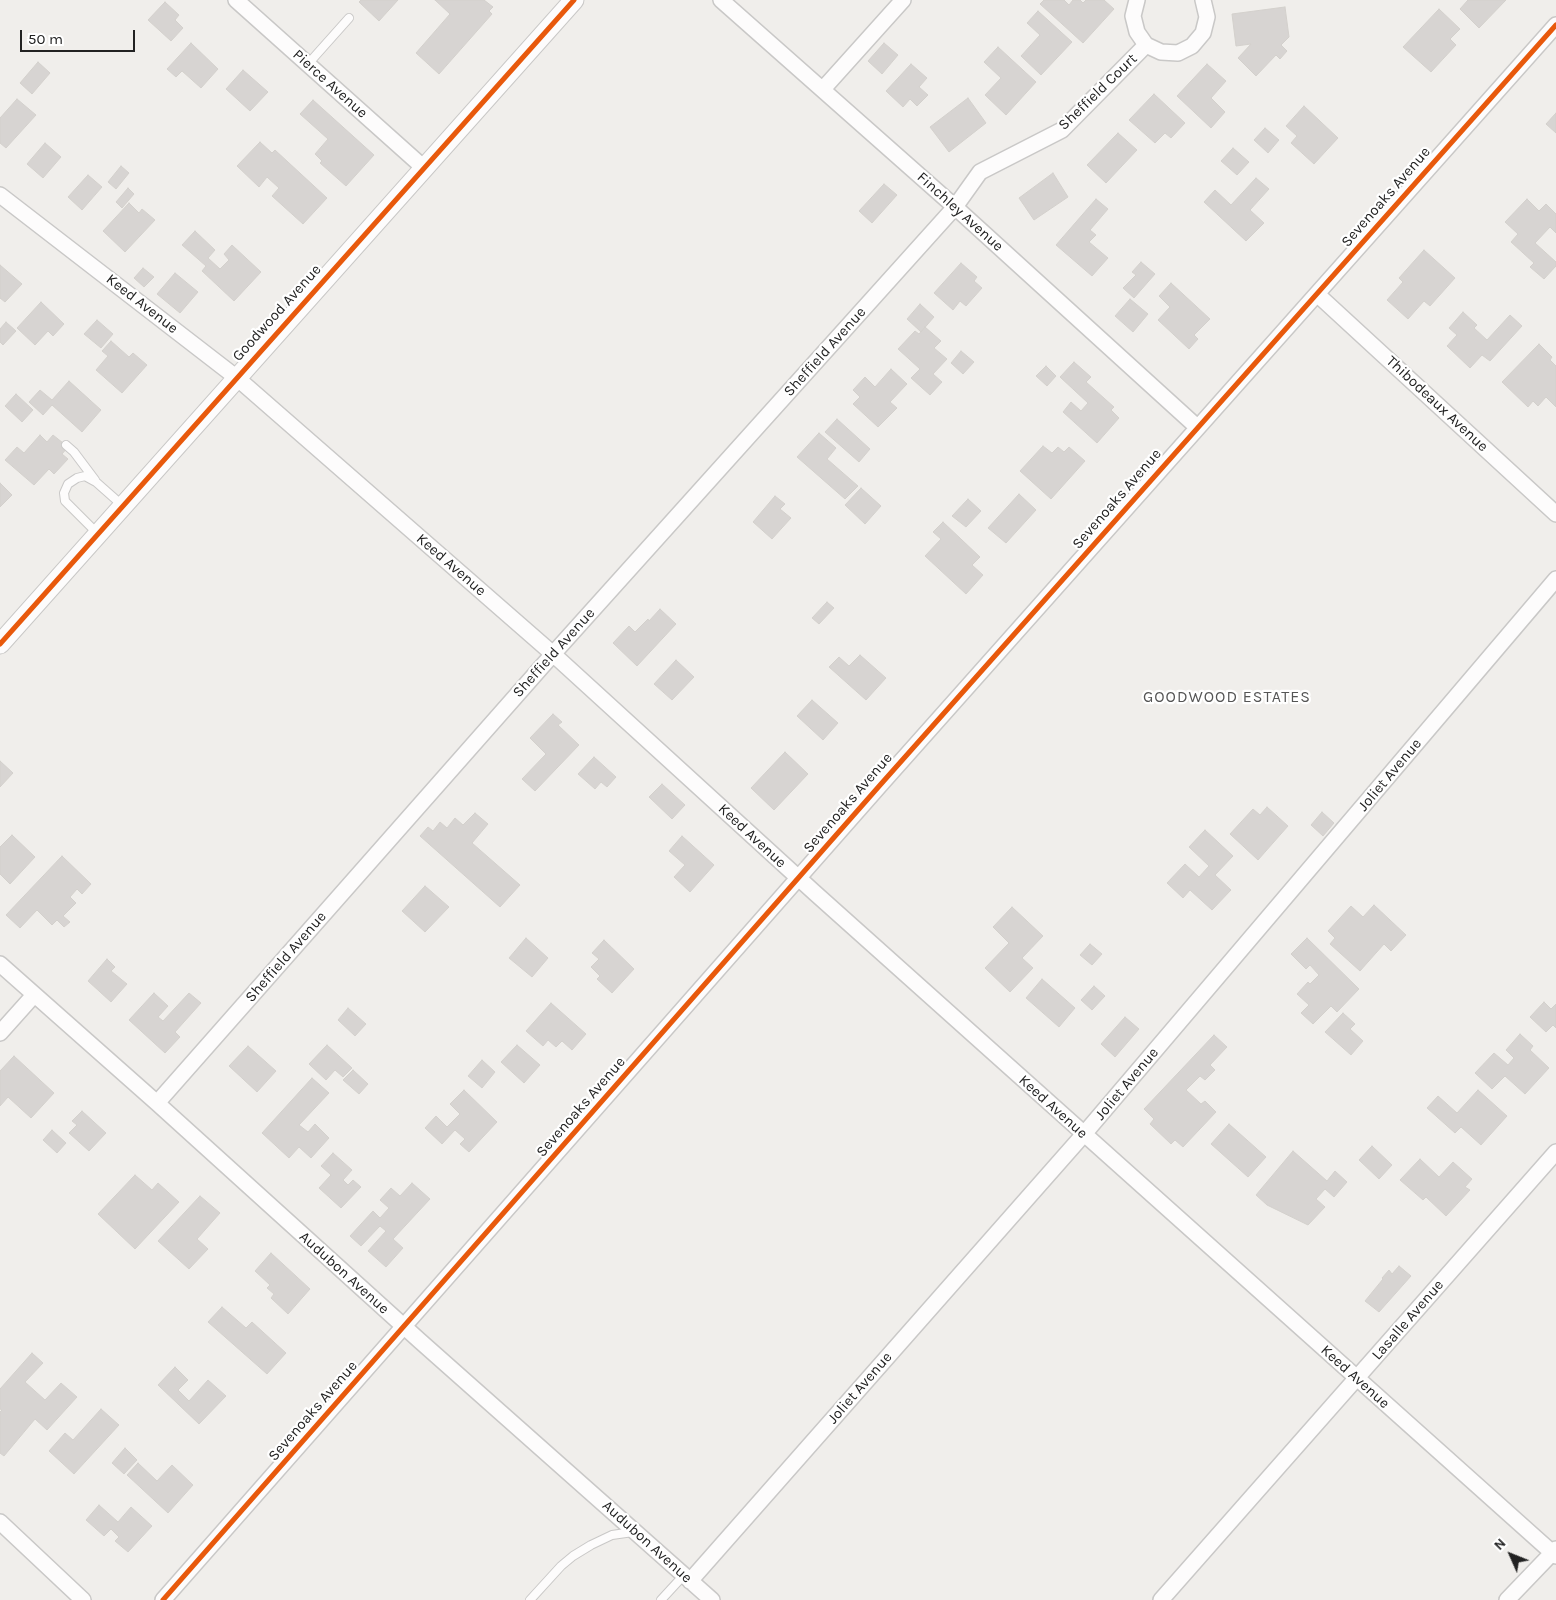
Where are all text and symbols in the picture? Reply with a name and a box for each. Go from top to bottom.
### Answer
scale bar [22,20,138,52]
text: 50 m [28,30,63,48]
street label: Pierce Avenue [289,46,371,122]
street label: Sheffield Court [1055,50,1141,134]
street label: Sevenoaks Avenue [1338,143,1434,251]
street label: Finchley Avenue [913,169,1007,255]
street label: Goodwood Avenue [229,261,325,365]
street label: Keed Avenue [102,270,182,338]
street label: Sheffield Avenue [780,304,870,400]
street label: Thibodeaux Avenue [1382,352,1492,456]
street label: Sevenoaks Avenue [1069,445,1165,553]
street label: Keed Avenue [413,530,489,600]
street label: Sheffield Avenue [509,605,599,701]
district label: GOODWOOD ESTATES [1141,687,1313,707]
street label: Joliet Avenue [1354,735,1426,815]
street label: Sevenoaks Avenue [800,749,896,857]
street label: Keed Avenue [714,800,790,872]
street label: Sheffield Avenue [242,908,330,1006]
street label: Joliet Avenue [1091,1044,1163,1124]
street label: Sevenoaks Avenue [533,1053,629,1161]
street label: Keed Avenue [1015,1071,1091,1143]
street label: Audubon Avenue [295,1228,393,1318]
street label: Lasalle Avenue [1368,1276,1448,1364]
street label: Keed Avenue [1317,1341,1393,1413]
street label: Joliet Avenue [824,1348,896,1428]
street label: Sevenoaks Avenue [265,1357,361,1465]
street label: Audubon Avenue [598,1497,696,1587]
north arrow [1486,1530,1536,1580]
text: N [1490,1535,1509,1554]

